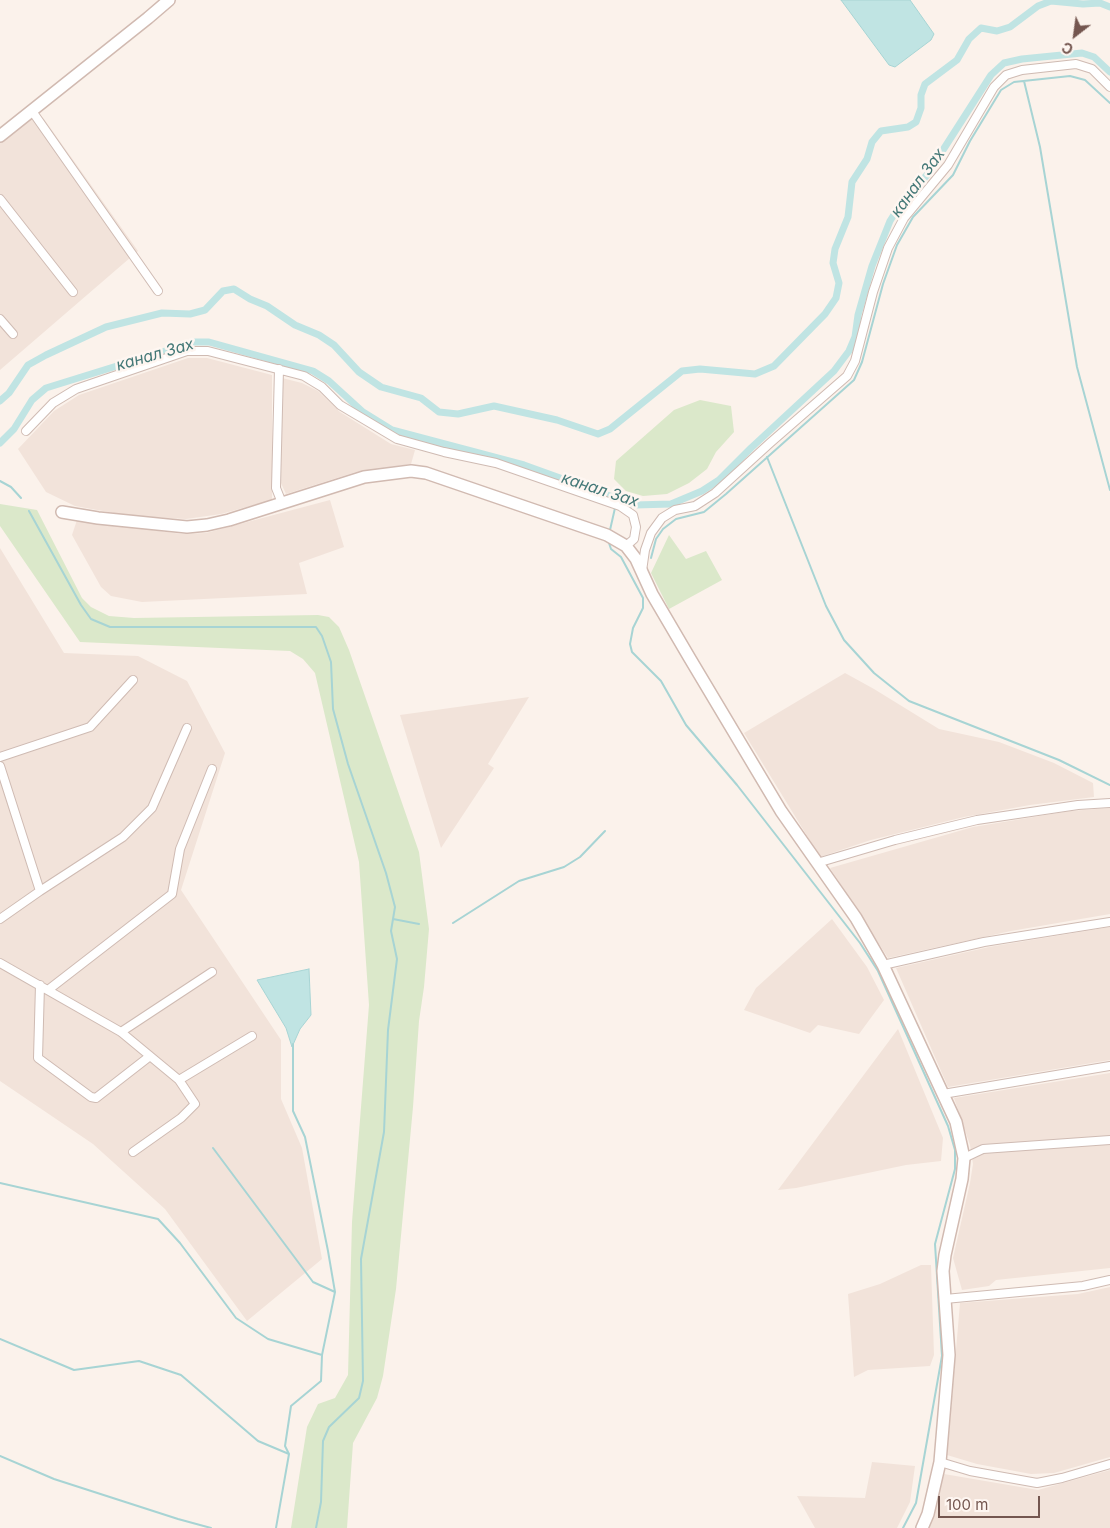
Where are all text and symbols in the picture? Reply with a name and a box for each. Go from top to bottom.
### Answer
north arrow [1050,10,1100,60]
text: С [1059,38,1076,58]
water label: канал Зах [887,145,949,221]
water label: канал Зах [114,335,196,375]
water label: канал Зах [559,469,641,511]
scale bar [940,1486,1042,1518]
text: 100 m [946,1495,988,1514]

